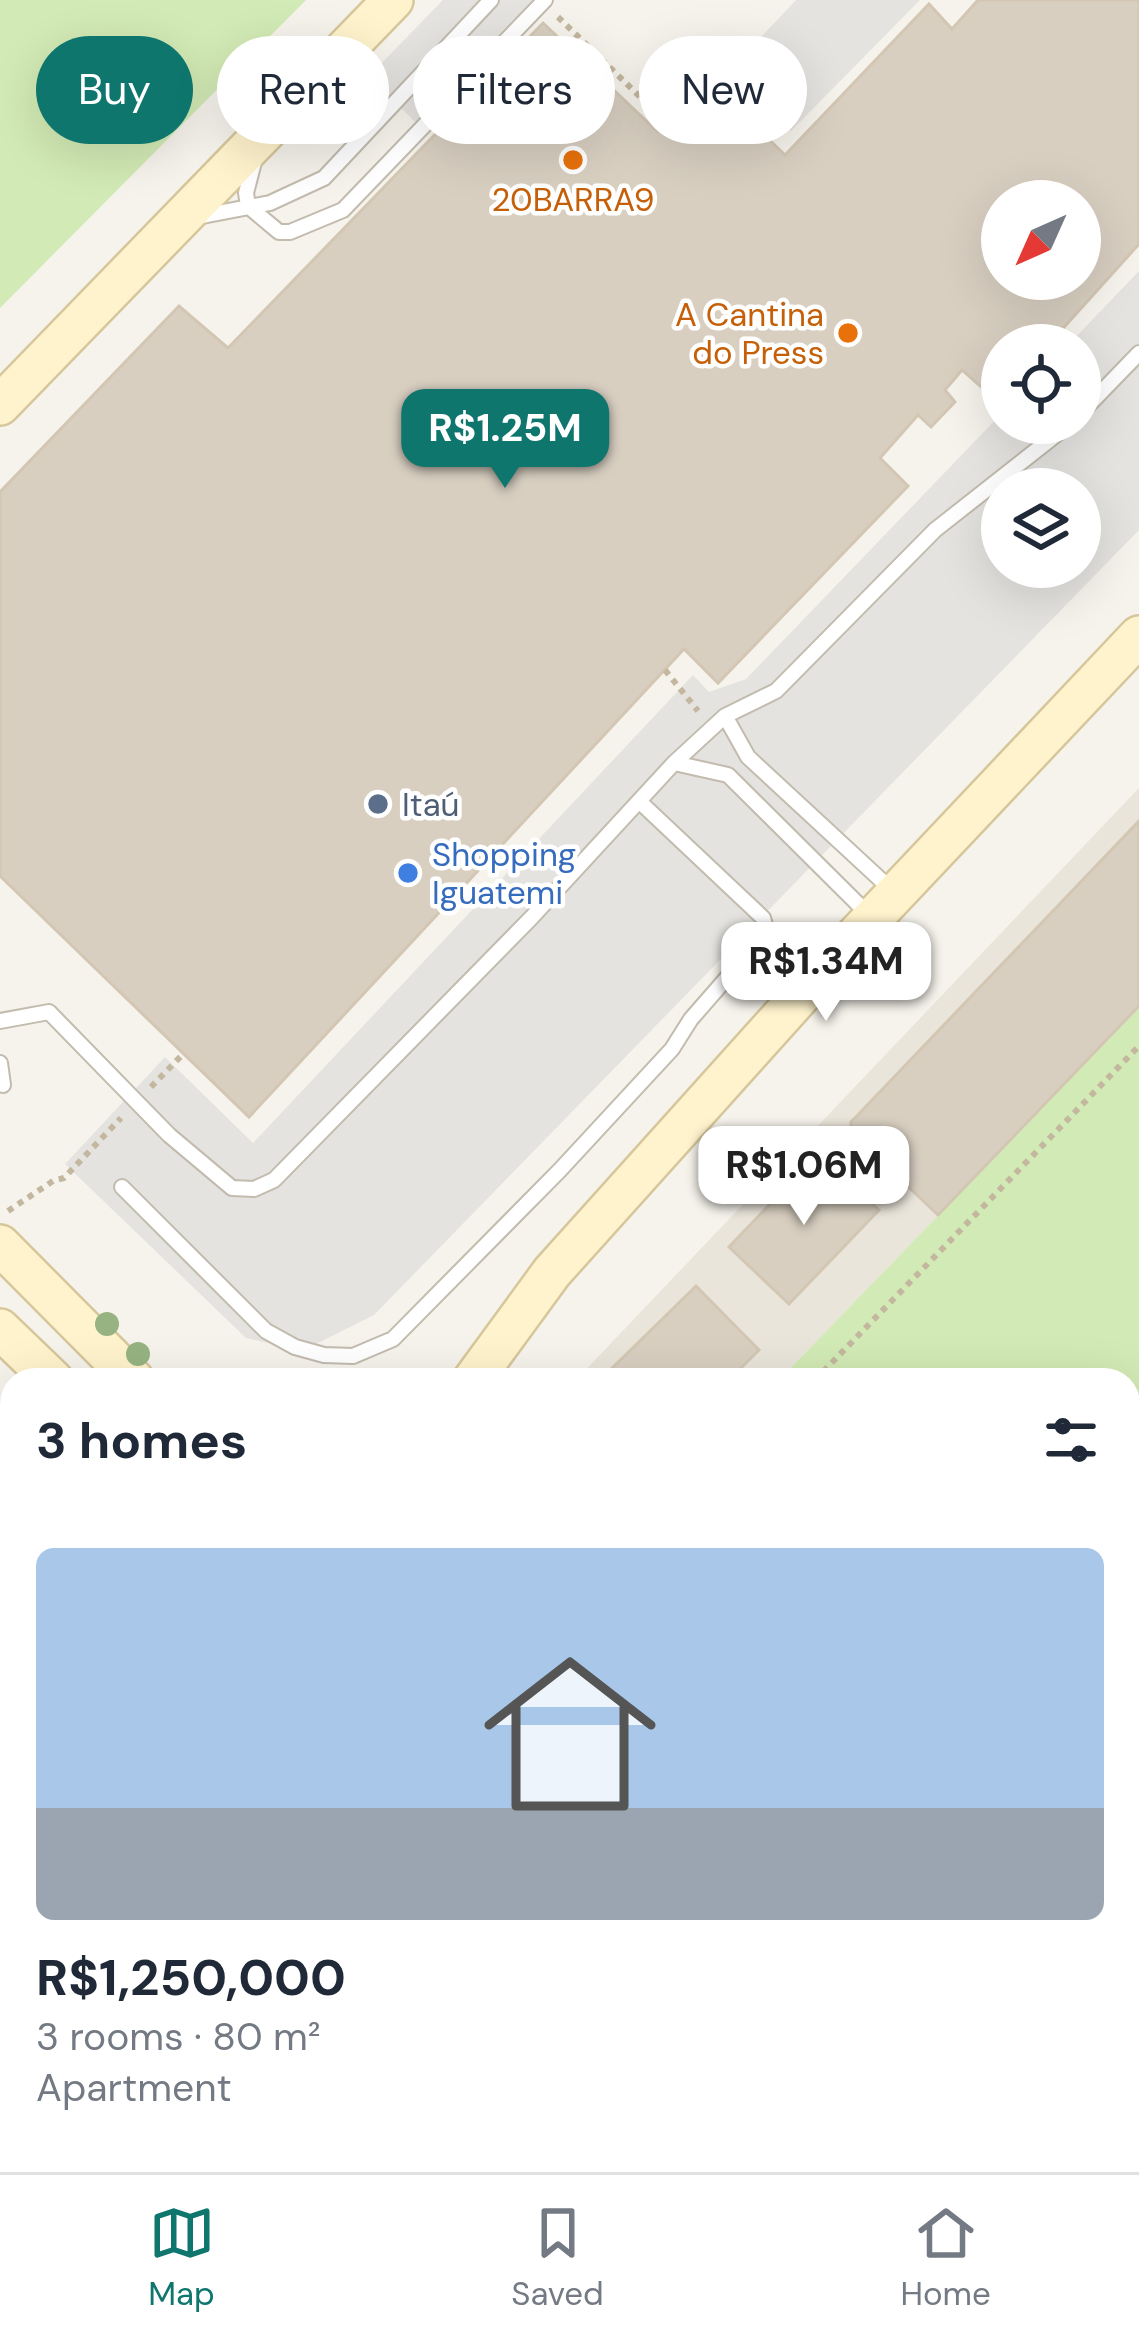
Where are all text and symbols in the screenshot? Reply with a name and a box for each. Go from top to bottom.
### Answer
chip: Buy [36,36,193,144]
chip: Rent [217,36,389,144]
chip: Filters [413,36,615,144]
chip: New [639,36,807,144]
marker: 20BARRA9 [560,147,586,173]
place label: 20BARRA9 [491,178,655,221]
north arrow [981,180,1101,300]
map controls [981,180,1101,588]
place label: A Cantina do Press [675,293,824,374]
marker: A Cantina do Press [835,320,861,346]
button: locate [981,324,1101,444]
pin: R$1.25M [394,389,616,491]
text: R$1.25M [428,402,582,453]
button: layers [981,468,1101,588]
place label: Itaú [402,783,460,826]
marker: Itaú [365,791,391,817]
place label: Shopping Iguatemi [432,833,576,914]
marker: Shopping Iguatemi [395,860,421,886]
pin: R$1.34M [715,922,937,1024]
text: R$1.34M [748,935,904,986]
pin: R$1.06M [693,1126,915,1228]
text: R$1.06M [725,1139,883,1190]
text: 3 homes [36,1407,247,1474]
icon: filters [1038,1407,1104,1473]
icon: home [462,1626,678,1842]
text: R$1,250,000 [36,1944,346,2011]
text: 3 rooms · 80 m² [36,2011,321,2062]
text: Apartment [36,2062,232,2113]
tab: Map [148,2200,215,2315]
tab: Saved [511,2200,604,2315]
tab: Home [900,2200,991,2315]

